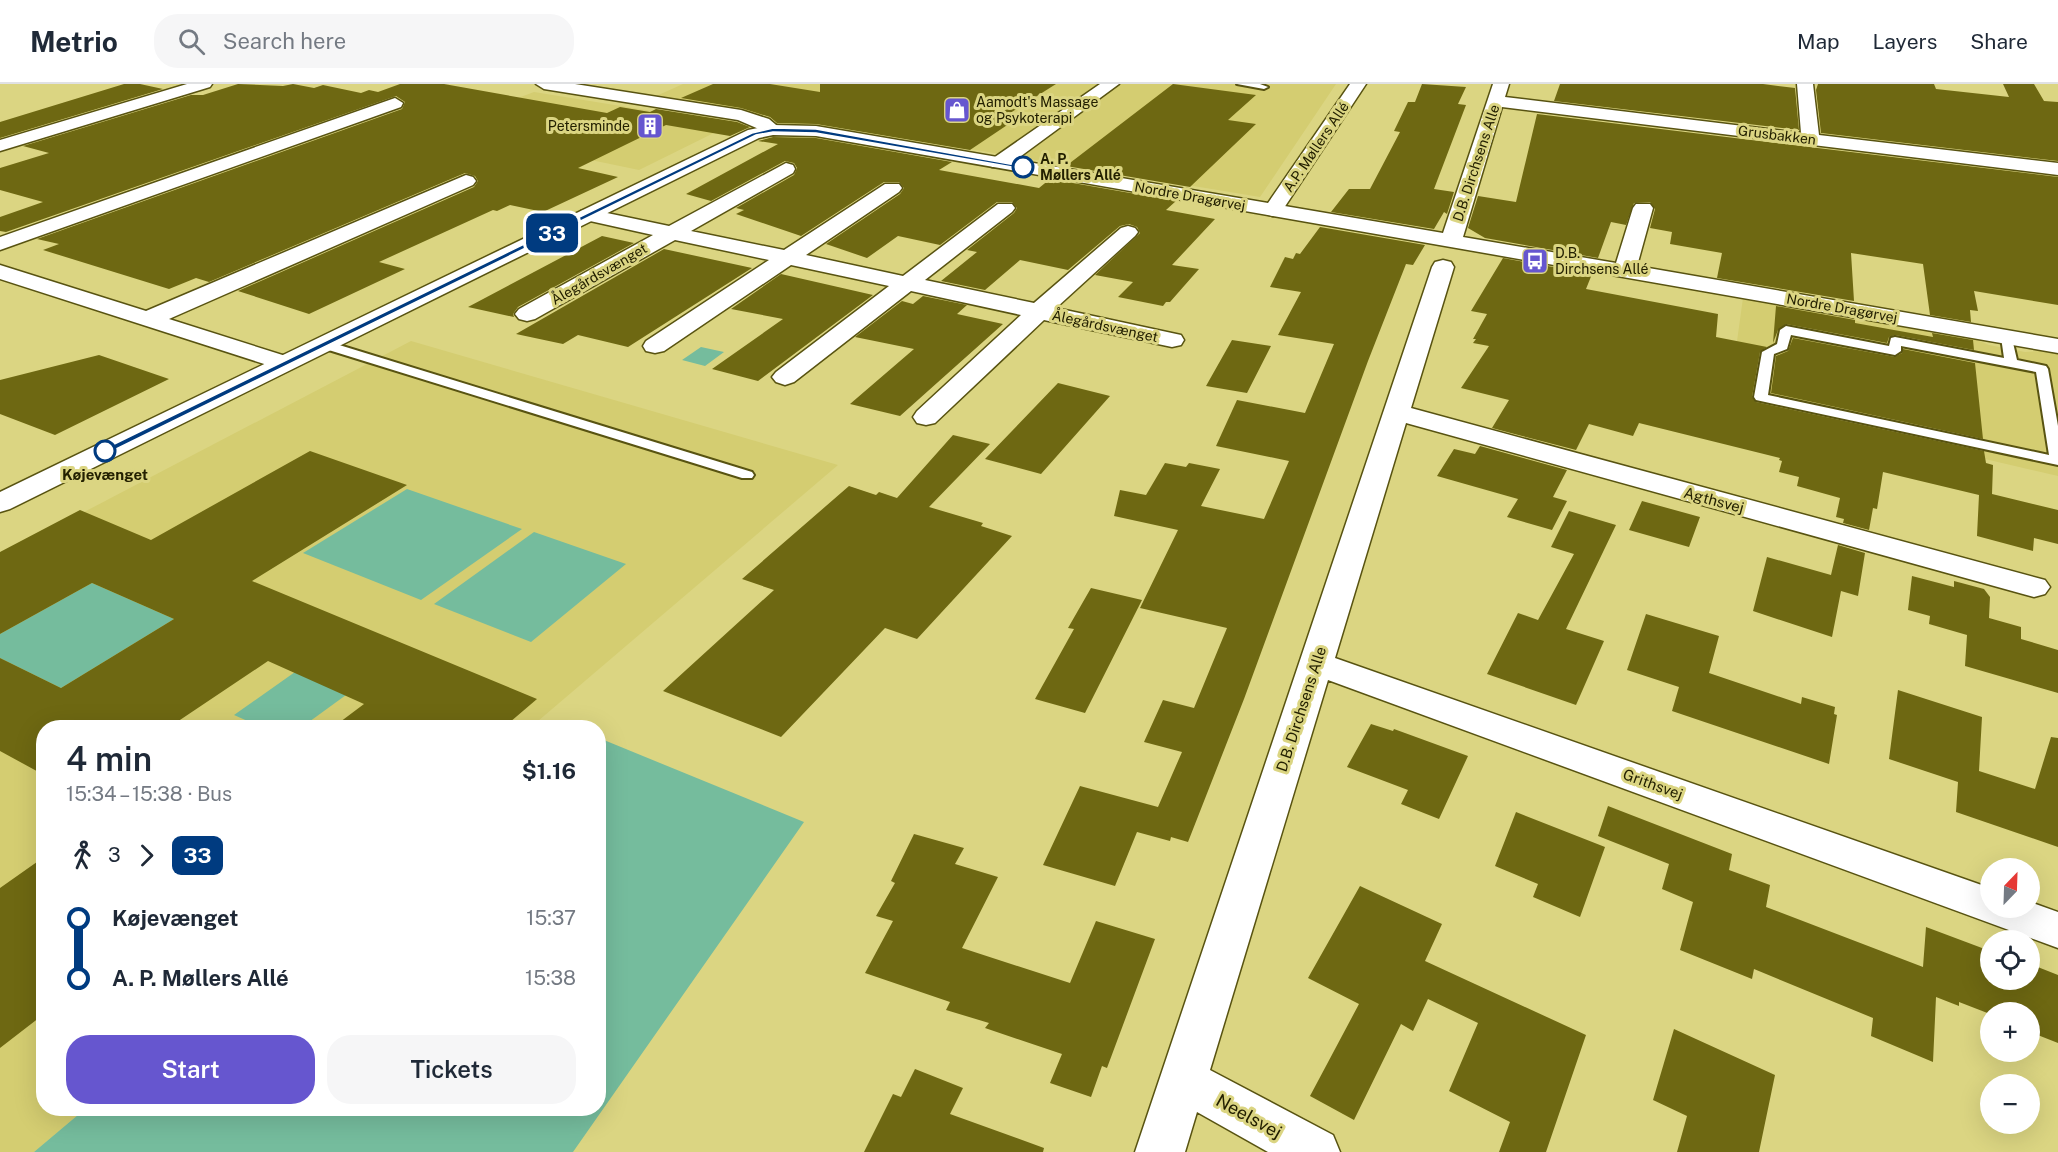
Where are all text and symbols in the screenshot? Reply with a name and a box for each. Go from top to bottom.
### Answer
search box [154,14,574,68]
text: Metrio [30,25,118,58]
icon: search [175,25,208,58]
text: Search here [223,28,346,54]
text: Map [1797,29,1840,54]
text: Layers [1873,29,1937,54]
text: Share [1970,29,2028,54]
place label: Aamodt's Massage og Psykoterapi [976,94,1098,126]
shop icon: Aamodt's Massage og Psykoterapi [942,95,972,125]
street label: A.P. Møllers Allé [1280,99,1352,195]
street label: D.B. Dirchsens Alle [1450,102,1502,223]
building icon: Petersminde [635,111,665,141]
place label: Petersminde [548,118,630,134]
street label: Grusbakken [1737,122,1817,148]
place label: A. P. Møllers Allé [1040,151,1121,183]
marker: A. P. Møllers Allé [1012,156,1034,178]
street label: Nordre Dragørvej [1133,178,1247,214]
line badge: 33 [525,214,579,252]
text: 33 [538,221,566,246]
street label: Ålegårdsvænget [547,238,650,308]
place label: D.B. Dirchsens Allé [1555,245,1648,277]
bus stop icon: D.B. Dirchsens Allé [1520,246,1550,276]
street label: Nordre Dragørvej [1785,290,1899,326]
street label: Ålegårdsvænget [1050,305,1160,345]
marker: Køjevænget [94,440,116,462]
place label: Køjevænget [62,466,148,483]
street label: Agthsvej [1682,484,1746,516]
street label: D.B. Dirchsens Alle [1273,644,1329,774]
text: 4 min [66,740,152,778]
text: $1.16 [522,758,576,784]
street label: Grithsvej [1621,765,1685,803]
text: 15:34 – 15:38 · Bus [66,782,232,806]
icon: walk [66,839,99,872]
icon: forward [130,839,163,872]
text: 3 [108,843,121,867]
text: 33 [184,843,211,868]
north arrow [1980,858,2040,918]
map controls [1980,858,2040,1134]
text: Køjevænget [112,905,238,931]
text: 15:37 [526,906,576,930]
button: locate [1980,930,2040,990]
text: A. P. Møllers Allé [112,965,289,991]
text: 15:38 [525,966,576,990]
button: + [1980,1002,2040,1062]
button: Start [66,1035,315,1104]
button: Tickets [327,1035,576,1104]
button: − [1980,1074,2040,1134]
street label: Neelsvej [1212,1089,1286,1143]

